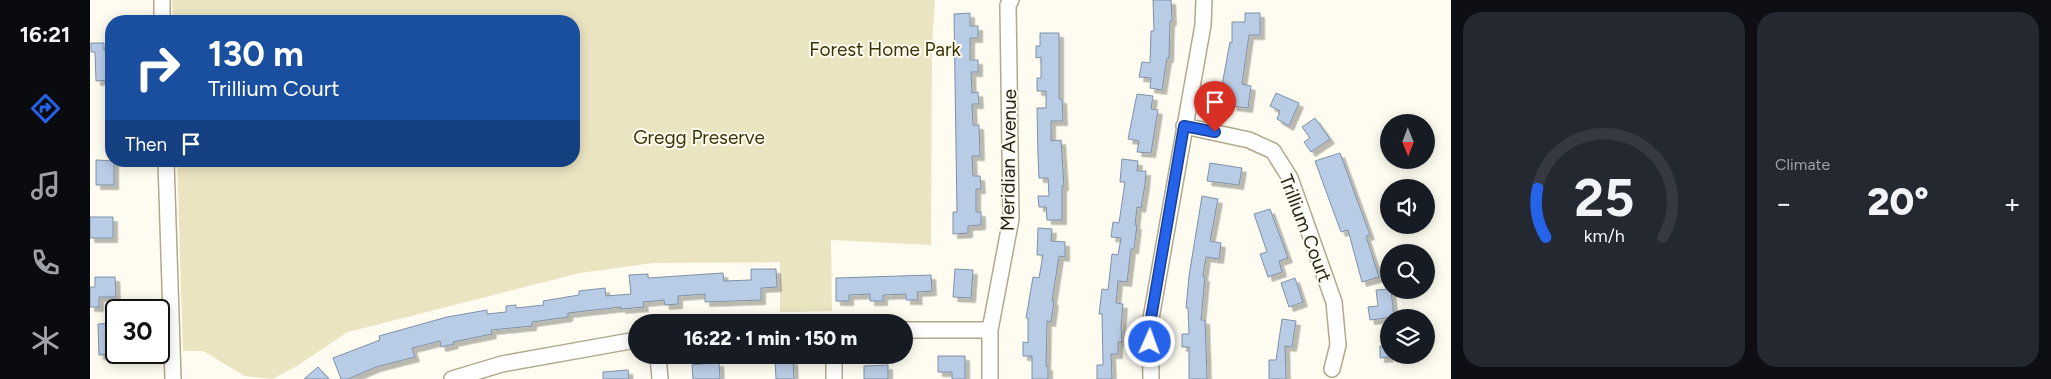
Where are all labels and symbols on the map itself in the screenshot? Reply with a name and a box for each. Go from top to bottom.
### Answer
park label: Forest Home Park [809,38,961,61]
pin [1194,81,1236,132]
street label: Meridian Avenue [996,89,1021,231]
north arrow [1380,114,1435,169]
park label: Gregg Preserve [633,126,765,149]
street label: Trillium Court [1274,171,1337,285]
speed limit sign: 30 [105,299,170,364]
position arrow [1123,315,1175,367]

